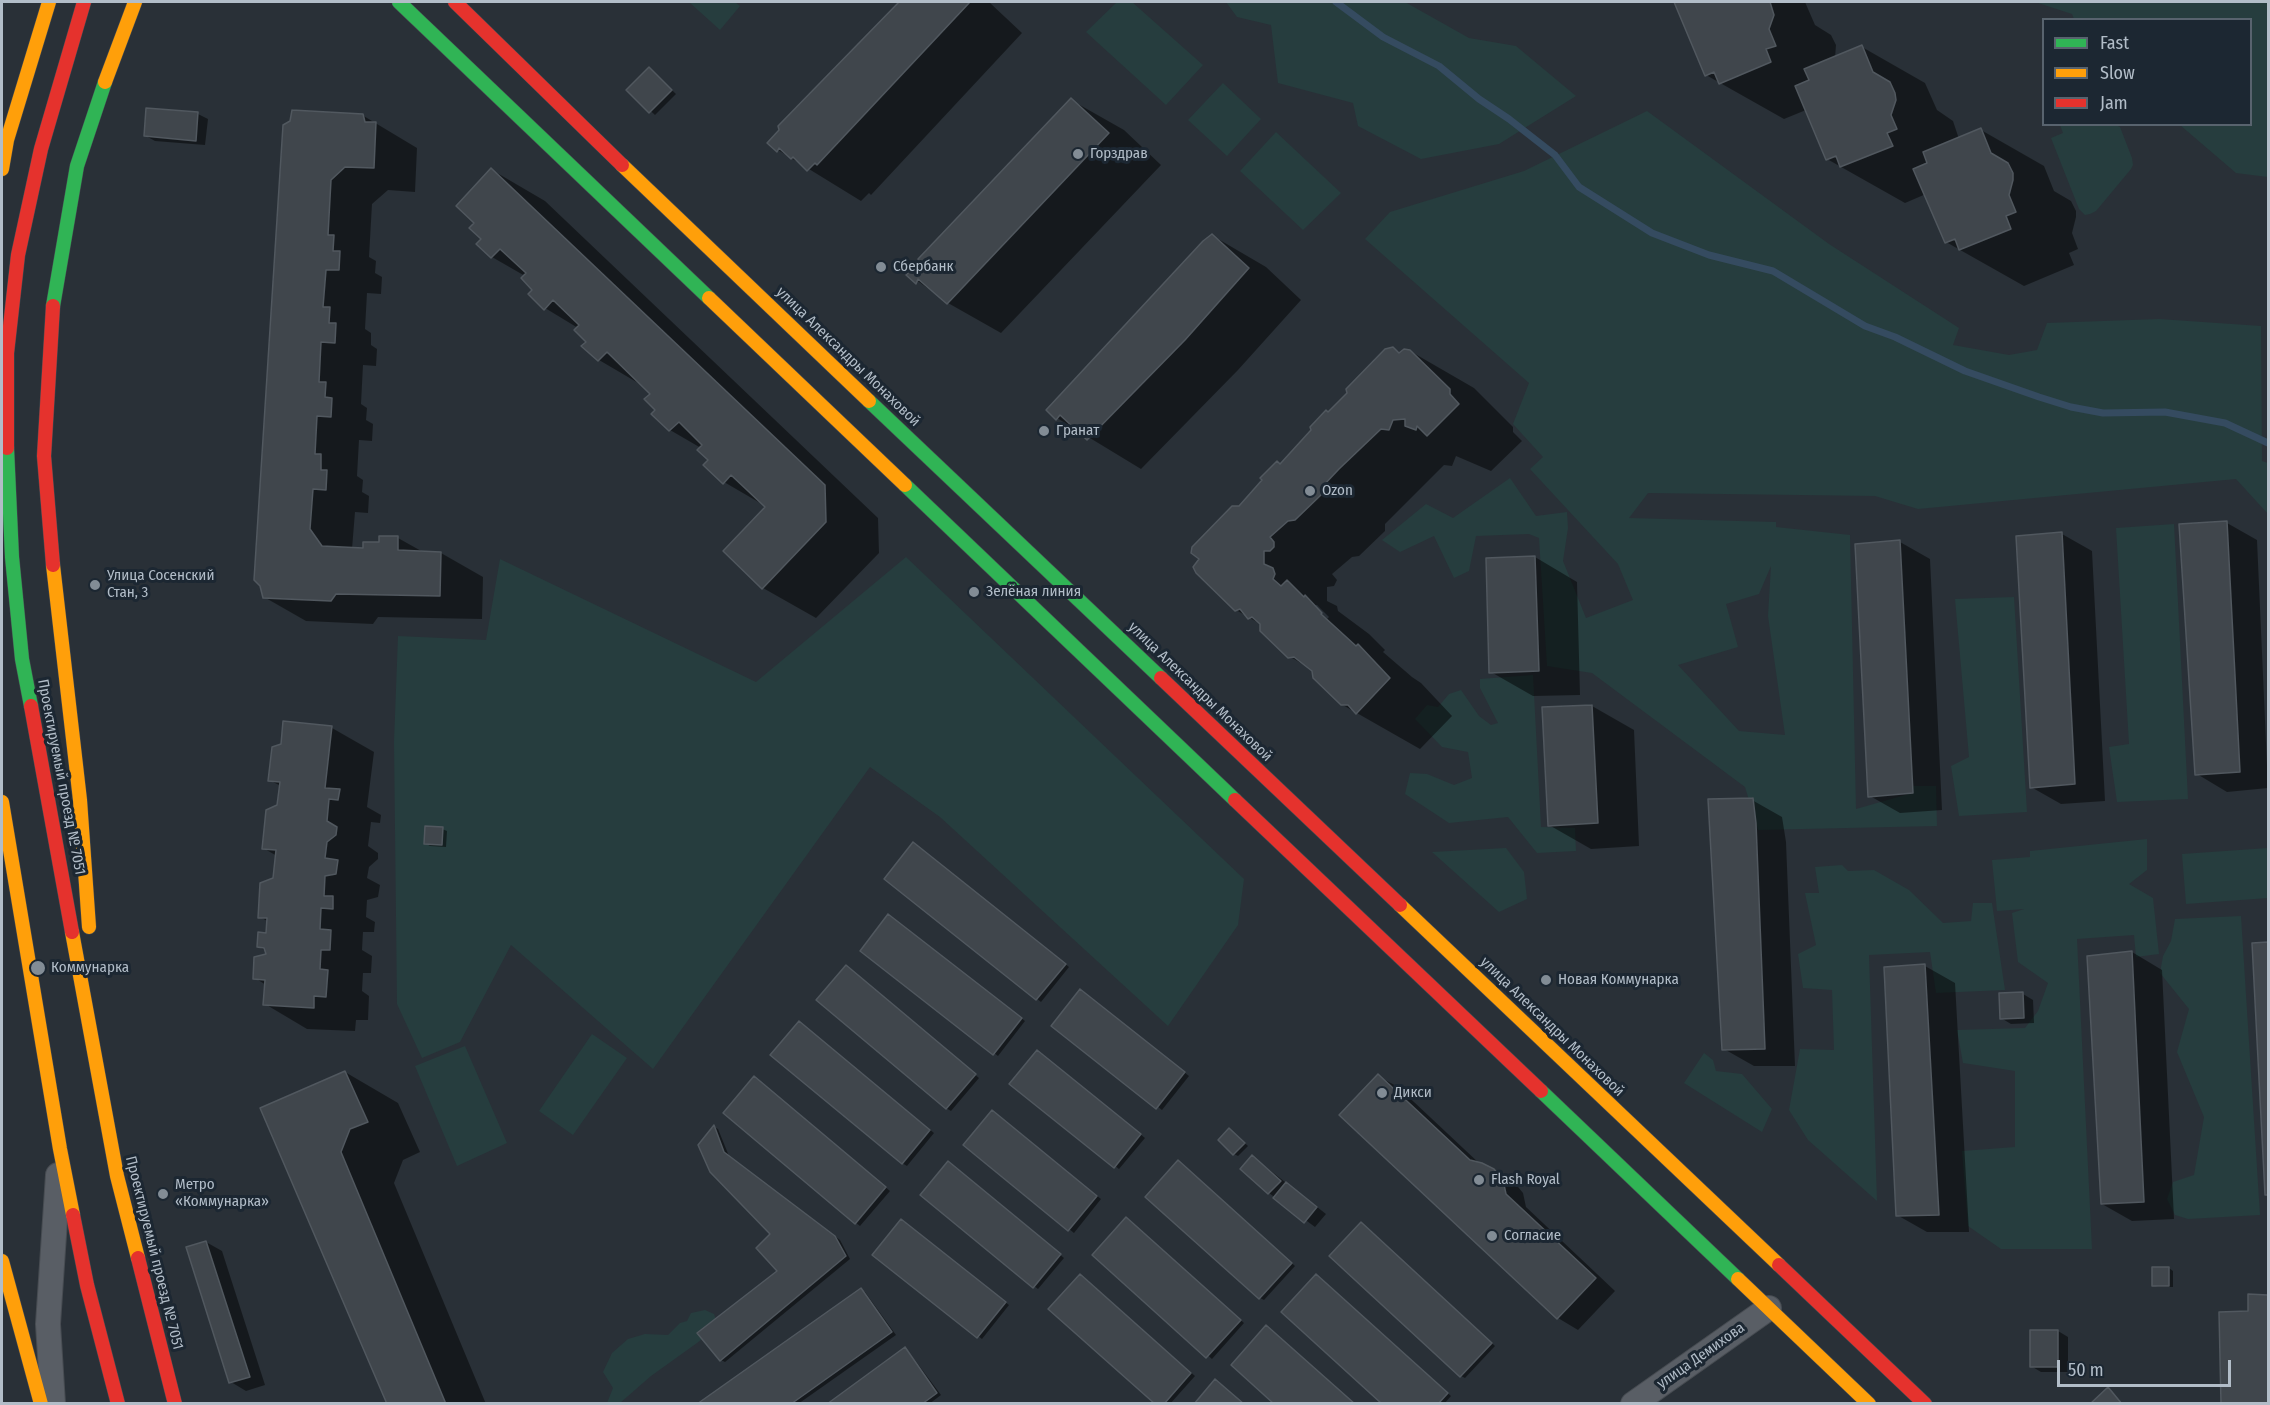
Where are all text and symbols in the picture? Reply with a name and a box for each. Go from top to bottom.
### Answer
legend [2042,18,2252,126]
text: Fast [2100,32,2129,54]
text: Slow [2100,62,2135,84]
text: Jam [2100,92,2128,114]
place label: Горздрав [1090,145,1148,163]
marker: Горздрав [1071,147,1085,161]
place label: Сбербанк [893,258,954,276]
marker: Сбербанк [874,260,888,274]
street label: улица Александры Монаховой [772,283,924,431]
place label: Гранат [1056,422,1099,440]
marker: Гранат [1037,424,1051,438]
place label: Ozon [1322,482,1353,500]
marker: Ozon [1303,484,1317,498]
place label: Улица Сосенский Стан, 3 [107,567,214,602]
marker: Улица Сосенский Стан, 3 [88,578,102,592]
place label: Зелёная линия [986,583,1081,601]
marker: Зелёная линия [967,585,981,599]
street label: улица Александры Монаховой [1124,618,1276,766]
street label: Проектируемый проезд № 7051 [33,678,89,876]
street label: улица Александры Монаховой [1476,953,1628,1101]
marker: Коммунарка [29,959,47,977]
place label: Коммунарка [51,959,129,977]
place label: Новая Коммунарка [1558,971,1679,989]
marker: Новая Коммунарка [1539,973,1553,987]
place label: Дикси [1394,1084,1432,1102]
marker: Дикси [1375,1086,1389,1100]
street label: Проектируемый проезд № 7051 [121,1154,187,1352]
place label: Flash Royal [1491,1171,1560,1189]
marker: Flash Royal [1472,1173,1486,1187]
place label: Метро «Коммунарка» [175,1176,269,1211]
marker: Метро «Коммунарка» [156,1187,170,1201]
place label: Согласие [1504,1227,1561,1245]
marker: Согласие [1485,1229,1499,1243]
street label: улица Демихова [1654,1319,1748,1393]
scale bar [2060,1348,2234,1386]
text: 50 m [2068,1359,2104,1381]

